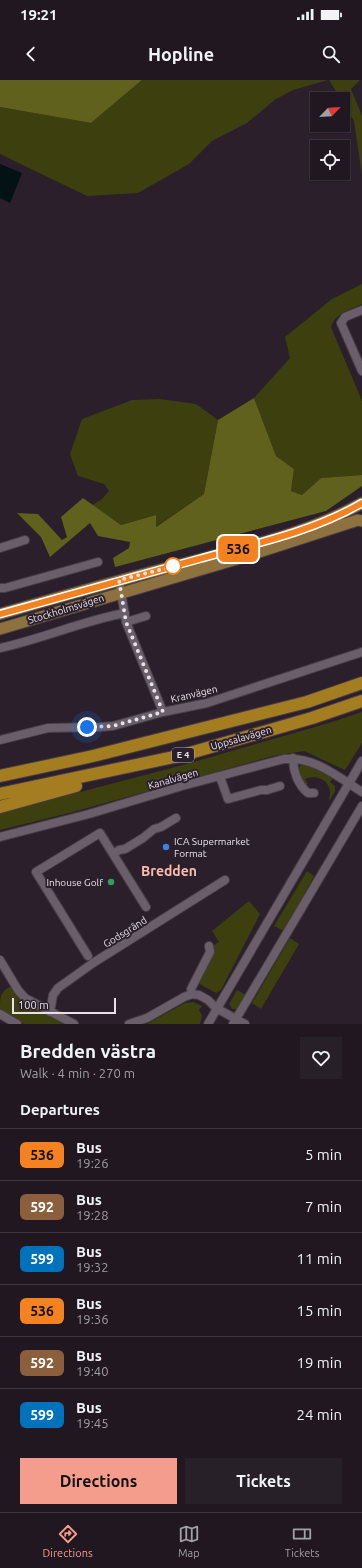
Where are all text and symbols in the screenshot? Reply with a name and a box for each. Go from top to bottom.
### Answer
text: 19:21 [20,6,58,23]
icon: back [20,43,42,65]
icon: search [320,43,342,65]
text: Hopline [148,44,214,64]
north arrow [310,92,350,132]
map controls [310,92,350,180]
button: locate [310,140,350,180]
line badge: 536 [215,536,261,562]
text: 536 [226,541,250,557]
unlabelled marker [164,557,182,575]
street label: Stockholmsvägen [27,592,105,626]
street label: Kranvägen [170,683,218,705]
your location [77,717,97,737]
street label: Uppsalavägen [209,724,273,752]
road number: E 4 [172,748,194,762]
street label: Kanalvägen [147,767,199,791]
place label: ICA Supermarket Format [174,836,250,859]
marker: ICA Supermarket Format [161,842,171,852]
district label: Bredden [141,863,197,879]
place label: Inhouse Golf [46,877,103,888]
marker: Inhouse Golf [106,877,116,887]
street label: Godsgränd [101,914,149,950]
scale bar [12,996,116,1015]
text: 100 m [18,999,49,1011]
button: heart [300,1037,342,1079]
text: Bredden västra [20,1040,156,1062]
text: Walk · 4 min · 270 m [20,1066,135,1080]
text: Departures [20,1101,100,1118]
text: Bus [76,1139,102,1156]
text: 5 min [305,1146,342,1163]
text: 536 [30,1147,54,1163]
text: 19:26 [76,1156,109,1170]
text: Bus [76,1191,102,1208]
text: 7 min [305,1198,342,1215]
text: 592 [30,1199,54,1215]
text: 19:28 [76,1208,109,1222]
text: Bus [76,1243,102,1260]
text: 11 min [296,1250,342,1267]
text: 599 [30,1251,54,1267]
text: 19:32 [76,1260,109,1274]
text: Bus [76,1295,102,1312]
text: 15 min [296,1302,342,1319]
text: 536 [30,1303,54,1319]
text: 19:36 [76,1312,109,1326]
text: Bus [76,1347,102,1364]
text: 19 min [296,1354,342,1371]
text: 592 [30,1355,54,1371]
text: 19:40 [76,1364,109,1378]
text: Bus [76,1399,102,1416]
text: 24 min [296,1406,342,1423]
text: 599 [30,1407,54,1423]
text: 19:45 [76,1416,109,1430]
button: Directions [20,1458,177,1504]
button: Tickets [185,1458,342,1504]
tab: Directions [43,1523,93,1559]
tab: Map [178,1523,200,1559]
tab: Tickets [285,1523,319,1559]

